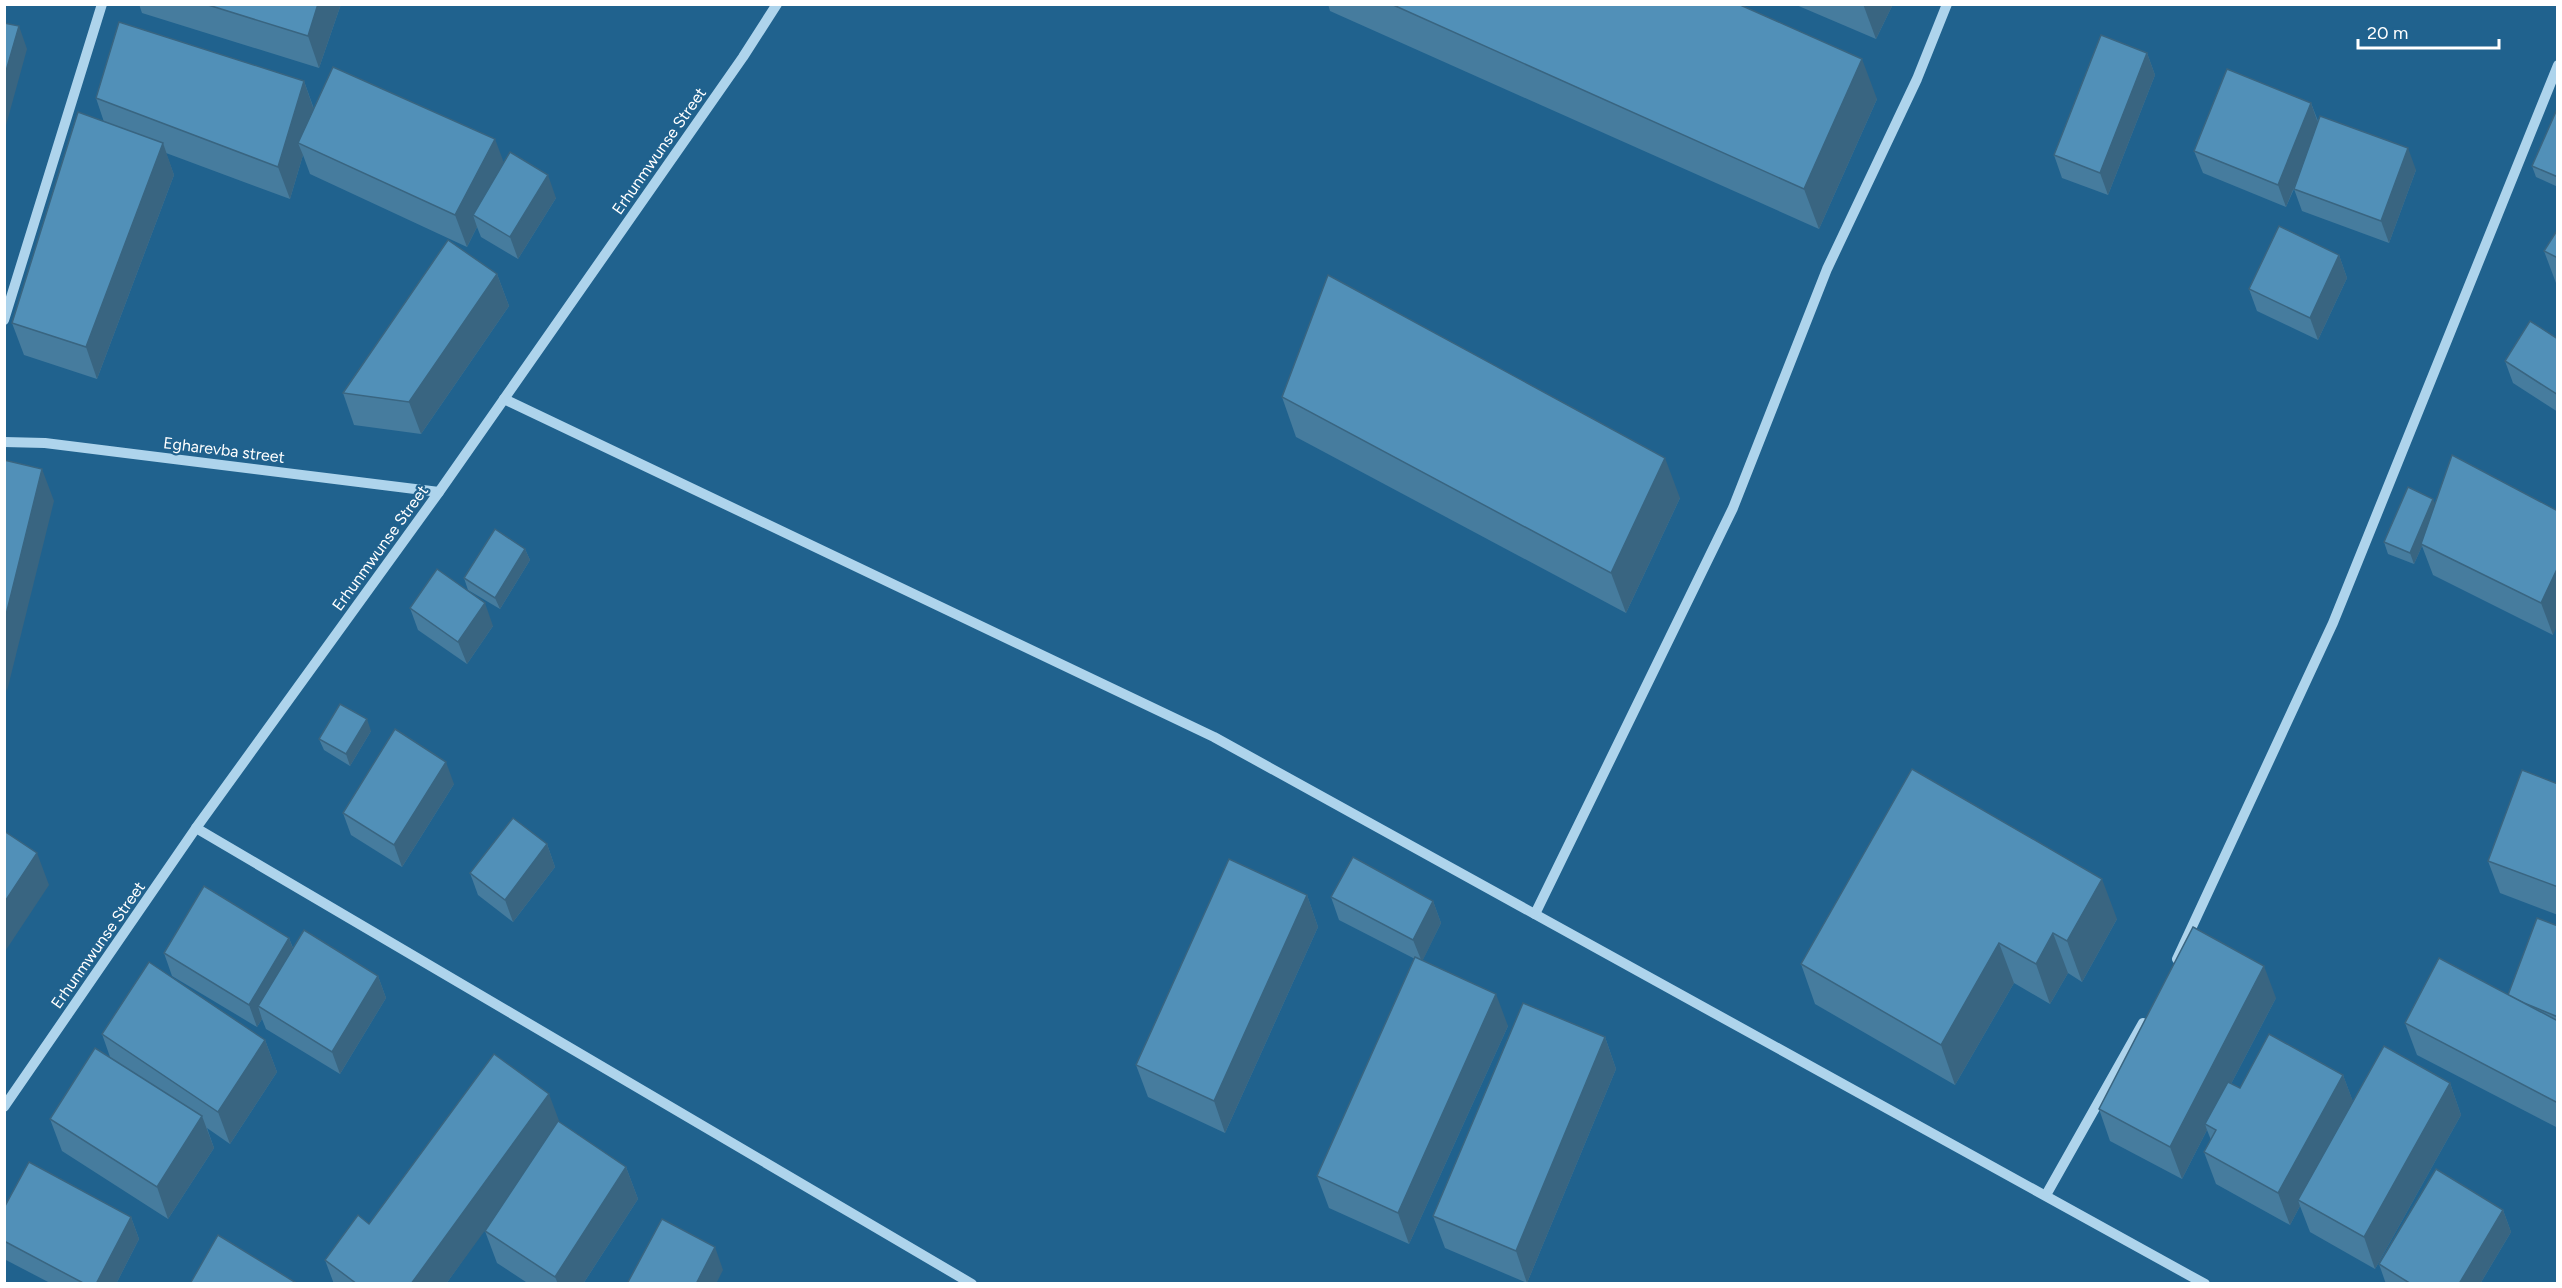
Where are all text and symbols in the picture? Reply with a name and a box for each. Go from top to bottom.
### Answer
scale bar [2358,12,2499,50]
text: 20 m [2367,22,2408,44]
street label: Erhunmwunse Street [608,84,710,218]
street label: Egharevba street [162,433,286,467]
street label: Erhunmwunse Street [328,482,432,614]
street label: Erhunmwunse Street [47,878,149,1012]

